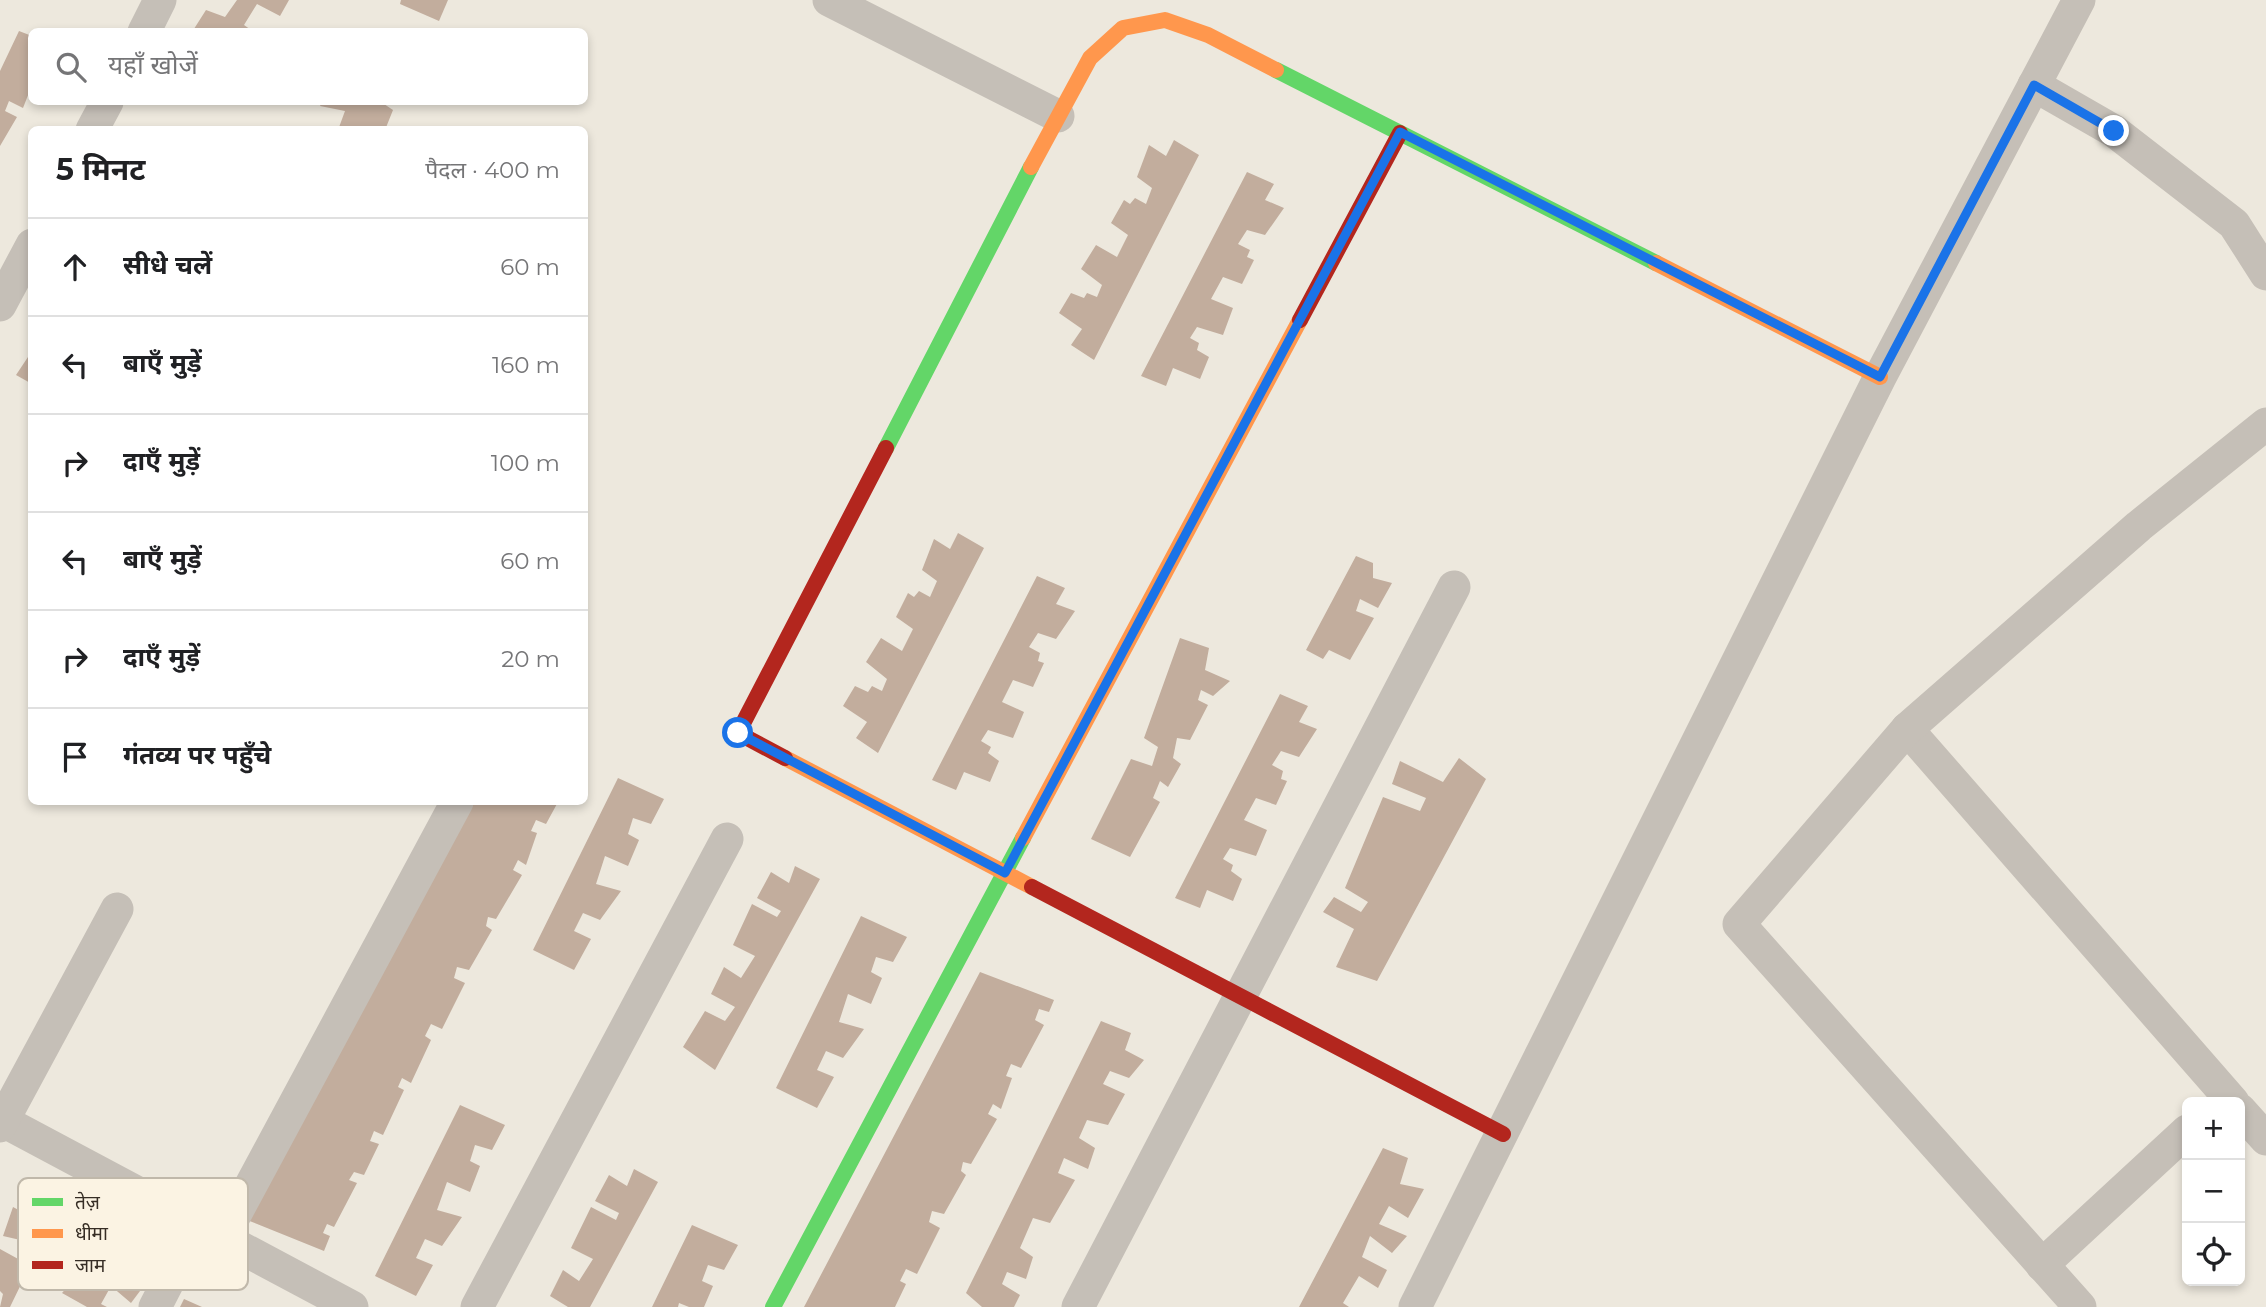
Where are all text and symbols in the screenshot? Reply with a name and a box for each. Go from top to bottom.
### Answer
search box [28,28,588,105]
icon: search [52,48,90,86]
text: यहाँ खोजें [108,49,198,81]
route end [2098,115,2129,146]
text: 5 मिनट [56,151,145,188]
text: पैदल · 400 m [425,156,560,184]
icon: ahead [56,248,94,286]
text: सीधे चलें [123,249,212,281]
text: 60 m [500,253,560,281]
icon: left [56,346,94,384]
text: बाएँ मुड़ें [123,347,202,379]
text: 160 m [492,351,560,379]
icon: right [56,444,94,482]
text: दाएँ मुड़ें [123,445,200,477]
text: 100 m [491,449,560,477]
icon: left [56,542,94,580]
text: बाएँ मुड़ें [123,543,202,575]
text: 60 m [500,547,560,575]
icon: right [56,640,94,678]
text: दाएँ मुड़ें [123,641,200,673]
text: 20 m [501,645,560,673]
route start [722,717,753,748]
icon: arrive [56,738,94,776]
text: गंतव्य पर पहुँचे [123,739,271,771]
map controls [2182,1097,2245,1286]
button: + [2182,1097,2245,1160]
button: − [2182,1160,2245,1223]
legend [18,1178,248,1290]
text: तेज़ [75,1191,101,1214]
text: धीमा [75,1222,109,1245]
button: locate [2182,1223,2245,1286]
text: जाम [75,1254,106,1277]

